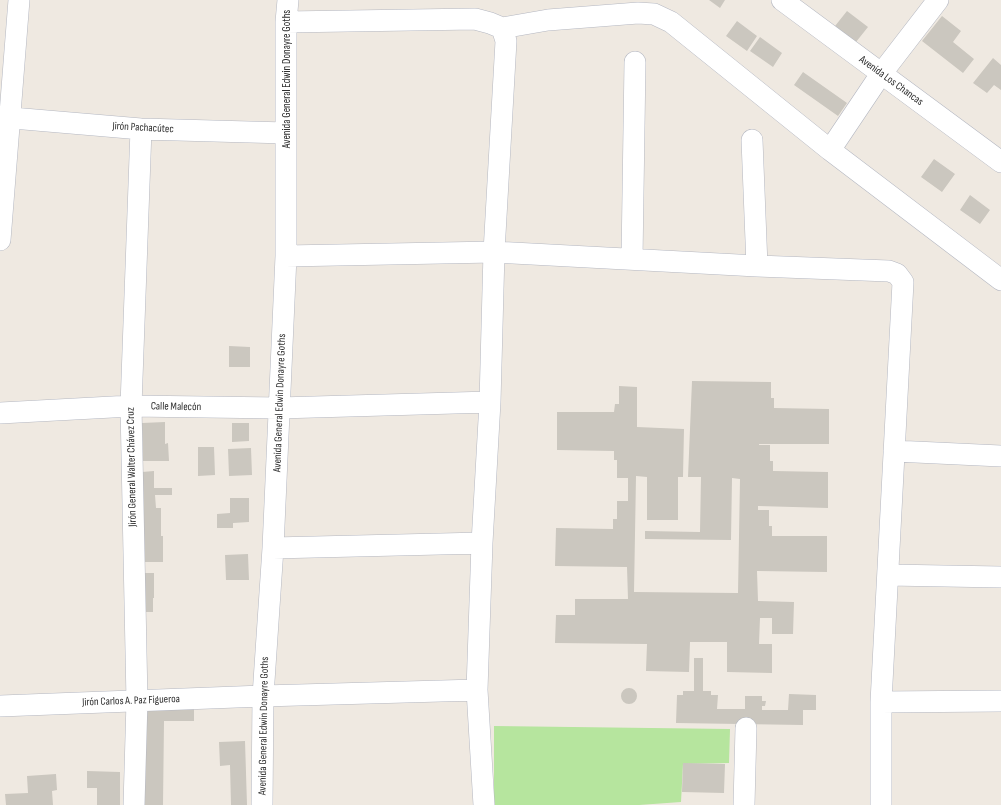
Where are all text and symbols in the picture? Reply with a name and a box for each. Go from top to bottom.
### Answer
street label: Avenida General Edwin Donayre Goths [280,10,294,148]
street label: Avenida Los Chancas [856,53,926,109]
street label: Jirón Pachacútec [112,120,174,136]
street label: Avenida General Edwin Donayre Goths [271,334,289,472]
street label: Calle Malecón [151,400,201,414]
street label: Jirón General Walter Chávez Cruz [124,407,140,527]
street label: Avenida General Edwin Donayre Goths [256,657,272,795]
street label: Jirón Carlos A. Paz Figueroa [82,693,180,709]

